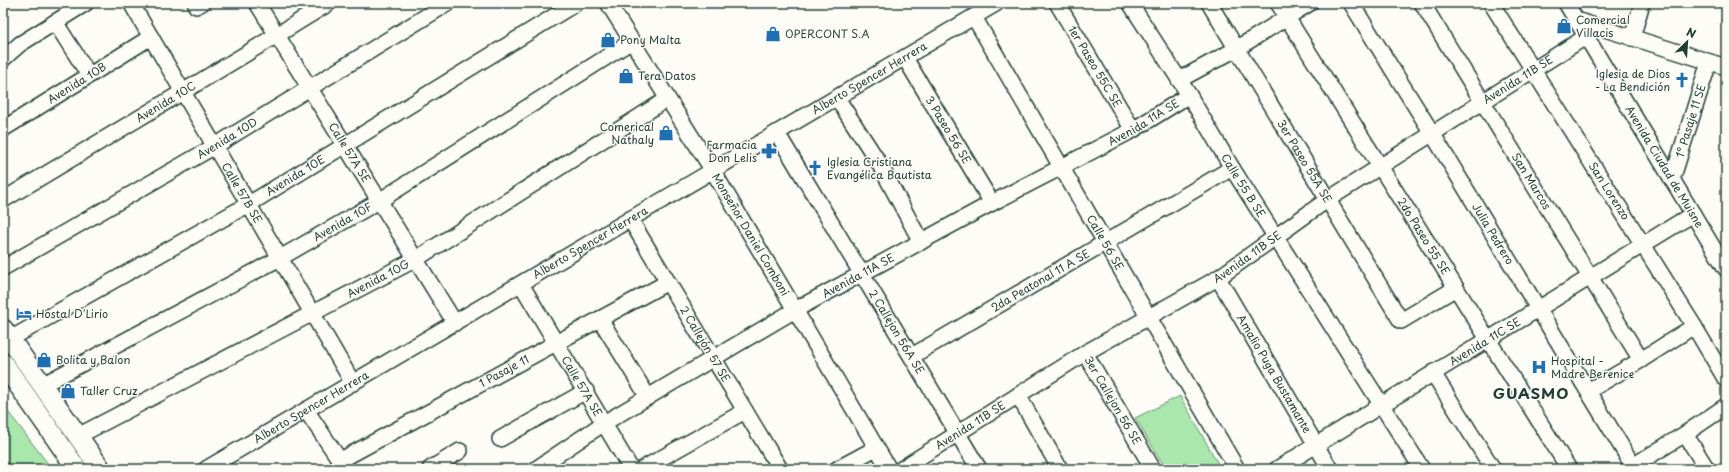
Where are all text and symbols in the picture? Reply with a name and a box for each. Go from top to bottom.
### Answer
place label: Comercial Villacis [1576,11,1630,41]
shop icon: Comercial Villacis [1555,17,1573,35]
street label: 1er Paseo 55C SE [1064,22,1127,111]
north arrow [1667,22,1707,62]
text: N [1684,23,1699,42]
shop icon: OPERCONT S.A [764,25,782,43]
place label: OPERCONT S.A [785,25,870,42]
shop icon: Pony Malta [599,31,617,49]
place label: Pony Malta [620,31,681,48]
street label: Alberto Spencer Herrera [808,37,930,118]
street label: Avenida 11B SE [1479,51,1556,108]
street label: Avenida 10B [44,58,109,107]
place label: Iglesia de Dios - La Bendición [1595,65,1670,95]
shop icon: Tera Datos [617,67,635,85]
place label: Tera Datos [638,67,696,84]
church icon: Iglesia de Dios - La Bendición [1673,71,1691,89]
street label: Avenida 10C [132,77,199,126]
street label: 1° Pasaje 11 SE [1671,82,1710,160]
street label: 3 Paseo 56 SE [922,93,976,167]
street label: Avenida 11A SE [1105,94,1182,150]
street label: Avenida Ciudad de Muisne [1621,102,1708,231]
street label: Avenida 10D [194,113,260,163]
street label: 3er Paseo 55A SE [1273,116,1337,206]
place label: Comerical Nathaly [600,118,654,148]
street label: Calle 57A SE [325,119,375,186]
shop icon: Comerical Nathaly [657,124,675,142]
place label: Farmacia Don Lelis [706,136,757,166]
pharmacy icon: Farmacia Don Lelis [760,142,778,160]
street label: San Marcos [1508,149,1556,213]
street label: Avenida 10E [262,150,328,200]
street label: Calle 55 B SE [1217,150,1270,221]
place label: Iglesia Cristiana Evangélica Bautista [827,153,932,183]
street label: San Lorenzo [1585,158,1634,223]
street label: Calle 57B SE [218,159,267,226]
church icon: Iglesia Cristiana Evangélica Bautista [806,159,824,177]
street label: Monseñor Daniel Comboni [708,170,794,299]
street label: 2do Paseo 55 SE [1393,194,1455,278]
street label: Avenida 10F [310,198,375,245]
street label: Julia Pedrero [1468,200,1519,268]
street label: Alberto Spencer Herrera [529,201,651,283]
street label: Calle 56 SE [1083,211,1129,273]
street label: Avenida 11B SE [1210,226,1284,287]
street label: 2da Peatonal 11 A SE [988,244,1093,316]
street label: Avenida 11A SE [819,249,897,302]
street label: Avenida 10G [344,255,412,302]
street label: 2 Callejon 56A SE [865,286,929,377]
street label: 2 Callejón 57 SE [676,302,735,385]
hotel icon: Hostal D'Lirio [15,305,33,323]
place label: Hostal D'Lirio [36,305,108,322]
street label: Amalio Puga Bustamante [1233,311,1316,436]
street label: Avenida 11C SE [1446,313,1524,369]
street label: 1 Pasaje 11 [476,350,532,391]
shop icon: Bolita y Balon [35,351,53,369]
place label: Bolita y Balon [56,351,130,368]
street label: Calle 57A SE [558,352,607,420]
place label: Hospital - Madre Berenice [1551,352,1635,382]
street label: 3er Callejon 56 SE [1081,353,1146,448]
hospital icon: Hospital - Madre Berenice [1530,358,1548,376]
street label: Alberto Spencer Herrera [250,366,372,447]
district label: GUASMO [1493,381,1569,404]
shop icon: Taller Cruz [59,382,77,400]
place label: Taller Cruz [80,382,137,399]
street label: Avenida 11B SE [932,396,1009,453]

